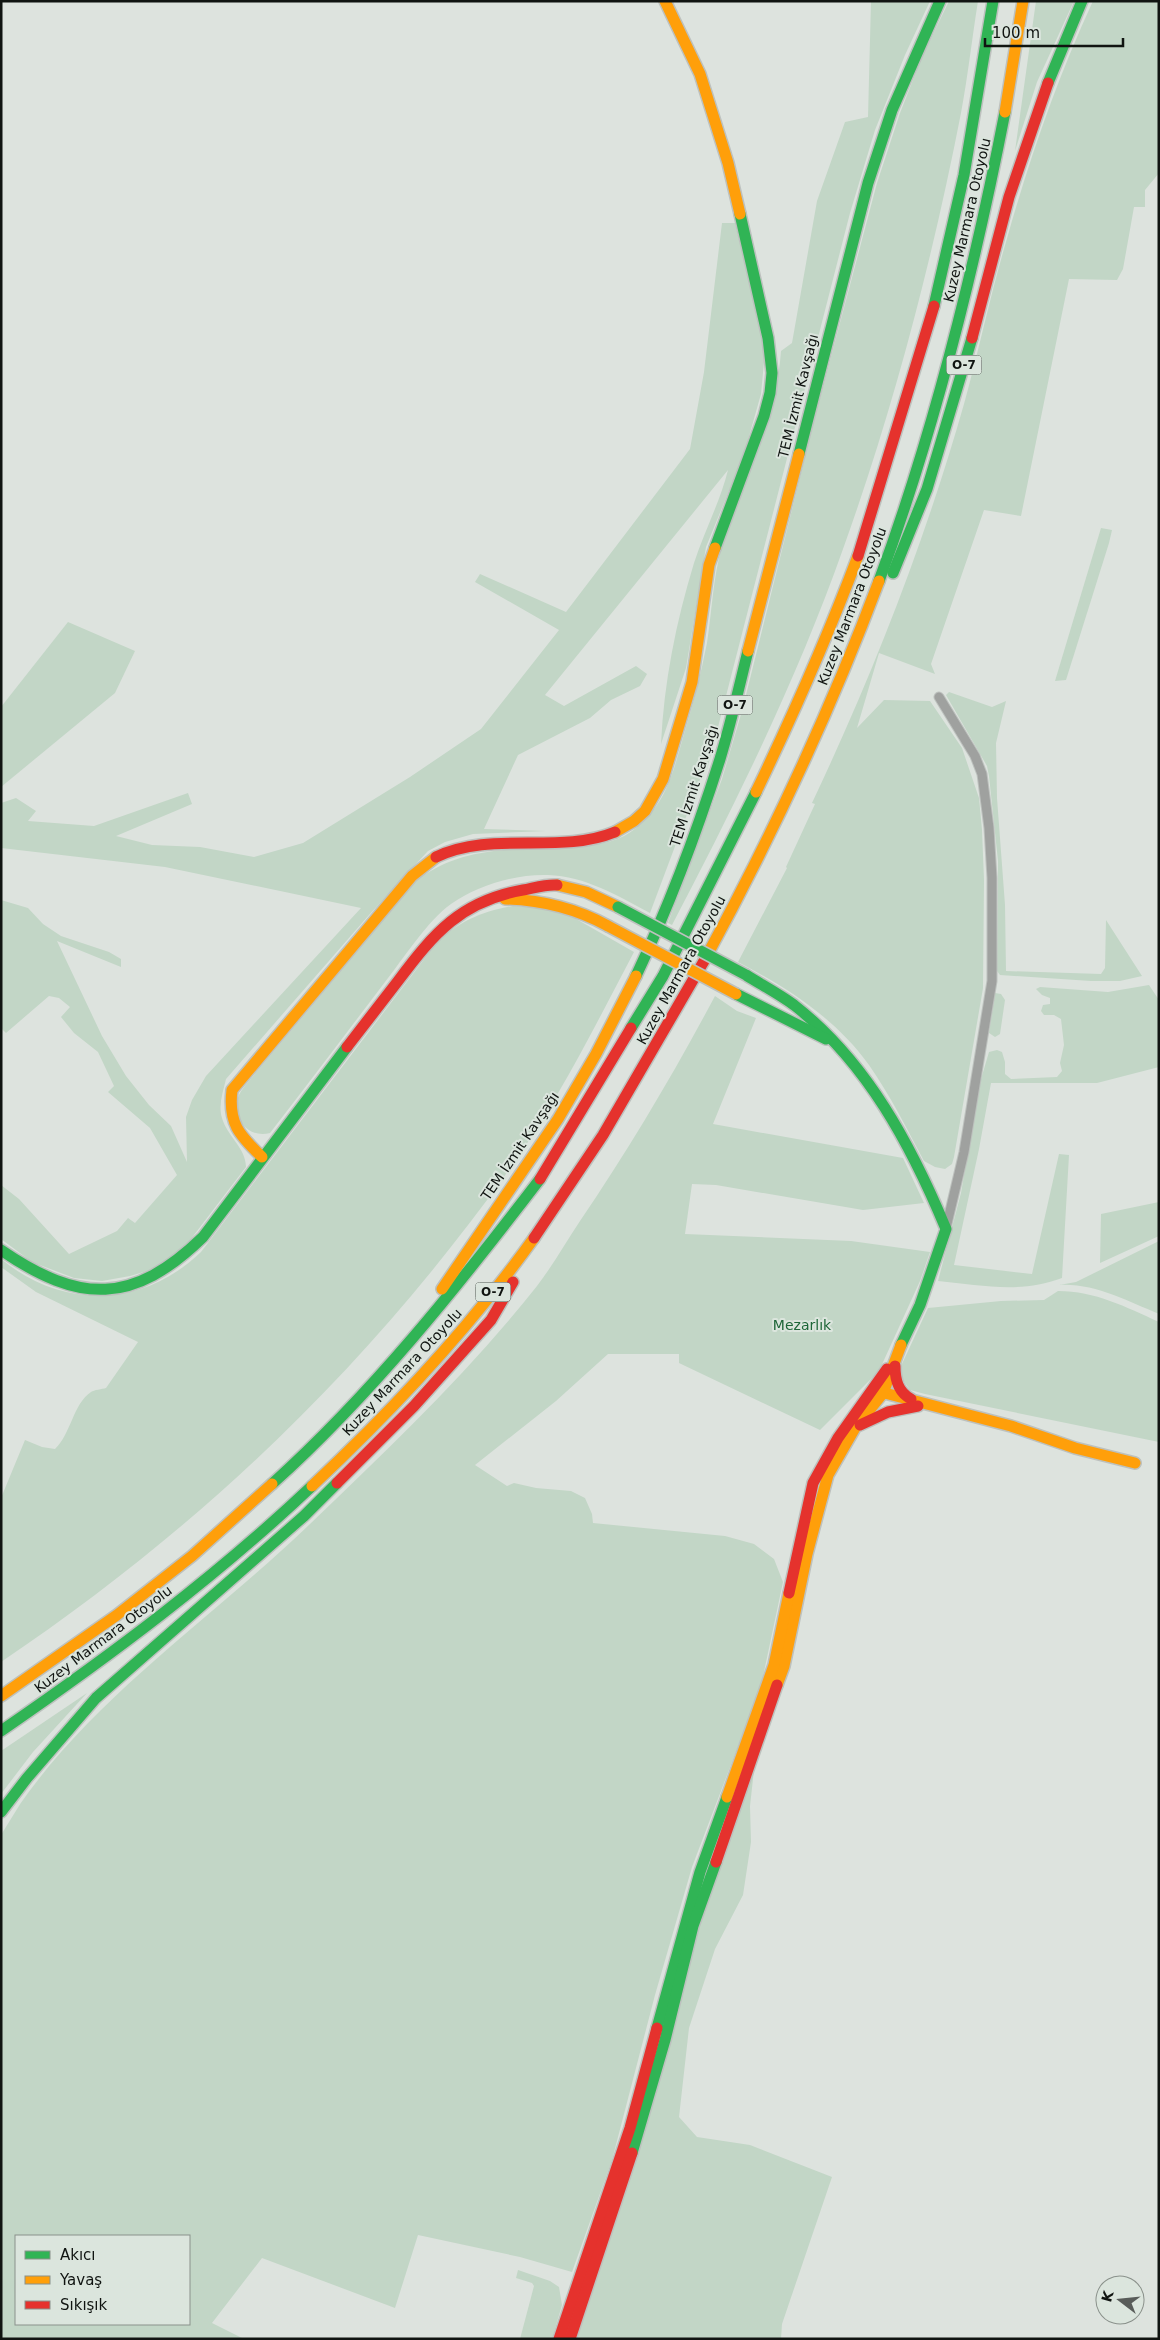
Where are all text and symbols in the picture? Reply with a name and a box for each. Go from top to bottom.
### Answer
scale bar [985,15,1122,47]
text: 100 m [992,24,1040,42]
street label: Kuzey Marmara Otoyolu [940,136,994,304]
street label: TEM İzmit Kavşağı [774,332,821,461]
road number: O-7 [946,356,982,374]
street label: Kuzey Marmara Otoyolu [814,525,890,687]
road number: O-7 [718,696,752,714]
street label: TEM İzmit Kavşağı [665,723,721,850]
street label: Kuzey Marmara Otoyolu [633,893,729,1047]
street label: TEM İzmit Kavşağı [476,1088,562,1204]
road number: O-7 [476,1282,510,1301]
street label: Kuzey Marmara Otoyolu [339,1305,465,1439]
park label: Mezarlık [773,1317,832,1333]
street label: Kuzey Marmara Otoyolu [31,1582,175,1696]
legend [15,2235,190,2325]
text: Akıcı [60,2246,96,2264]
text: Yavaş [59,2271,102,2289]
north arrow [1095,2275,1145,2325]
text: K [1098,2288,1117,2304]
text: Sıkışık [60,2296,108,2314]

